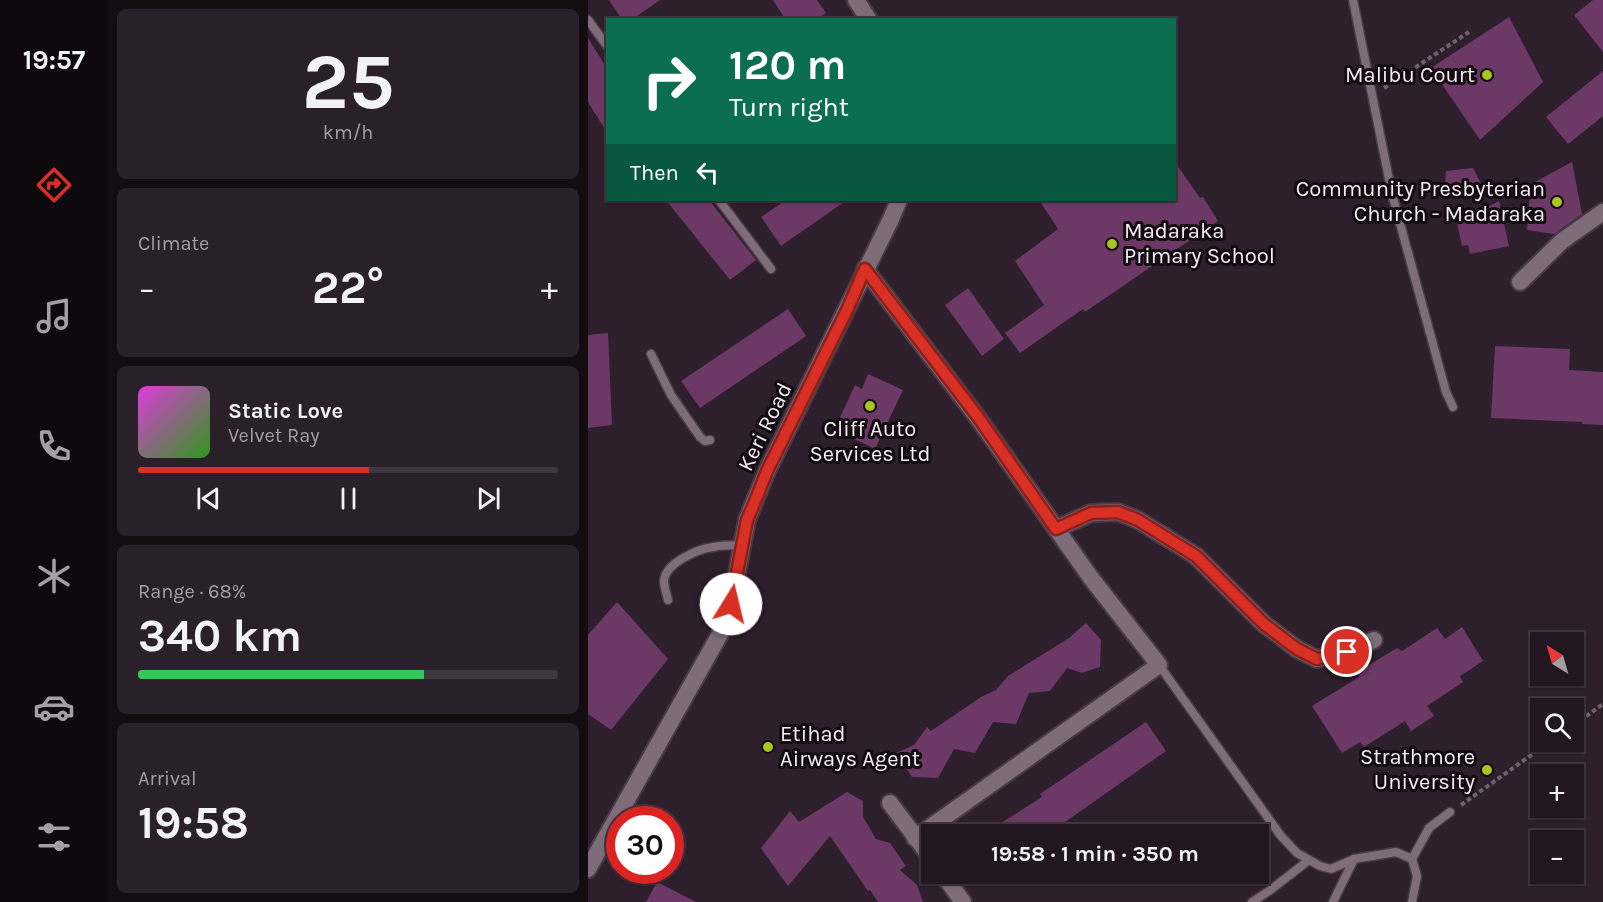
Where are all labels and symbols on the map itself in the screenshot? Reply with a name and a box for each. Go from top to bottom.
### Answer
place label: Malibu Court [1345,62,1475,88]
marker: Malibu Court [1480,68,1494,82]
place label: Community Presbyterian Church - Madaraka [1296,176,1545,227]
marker: Community Presbyterian Church - Madaraka [1550,195,1564,209]
place label: Madaraka Primary School [1124,218,1275,269]
marker: Madaraka Primary School [1105,237,1119,251]
street label: Keri Road [732,379,798,475]
marker: Cliff Auto Services Ltd [863,399,877,413]
place label: Cliff Auto Services Ltd [809,416,931,467]
position arrow [699,572,763,636]
pin [1321,626,1372,677]
north arrow [1530,632,1584,686]
place label: Etihad Airways Agent [780,721,920,772]
marker: Etihad Airways Agent [761,740,775,754]
place label: Strathmore University [1360,744,1475,795]
marker: Strathmore University [1480,763,1494,777]
speed limit sign: 30 [606,806,684,884]

